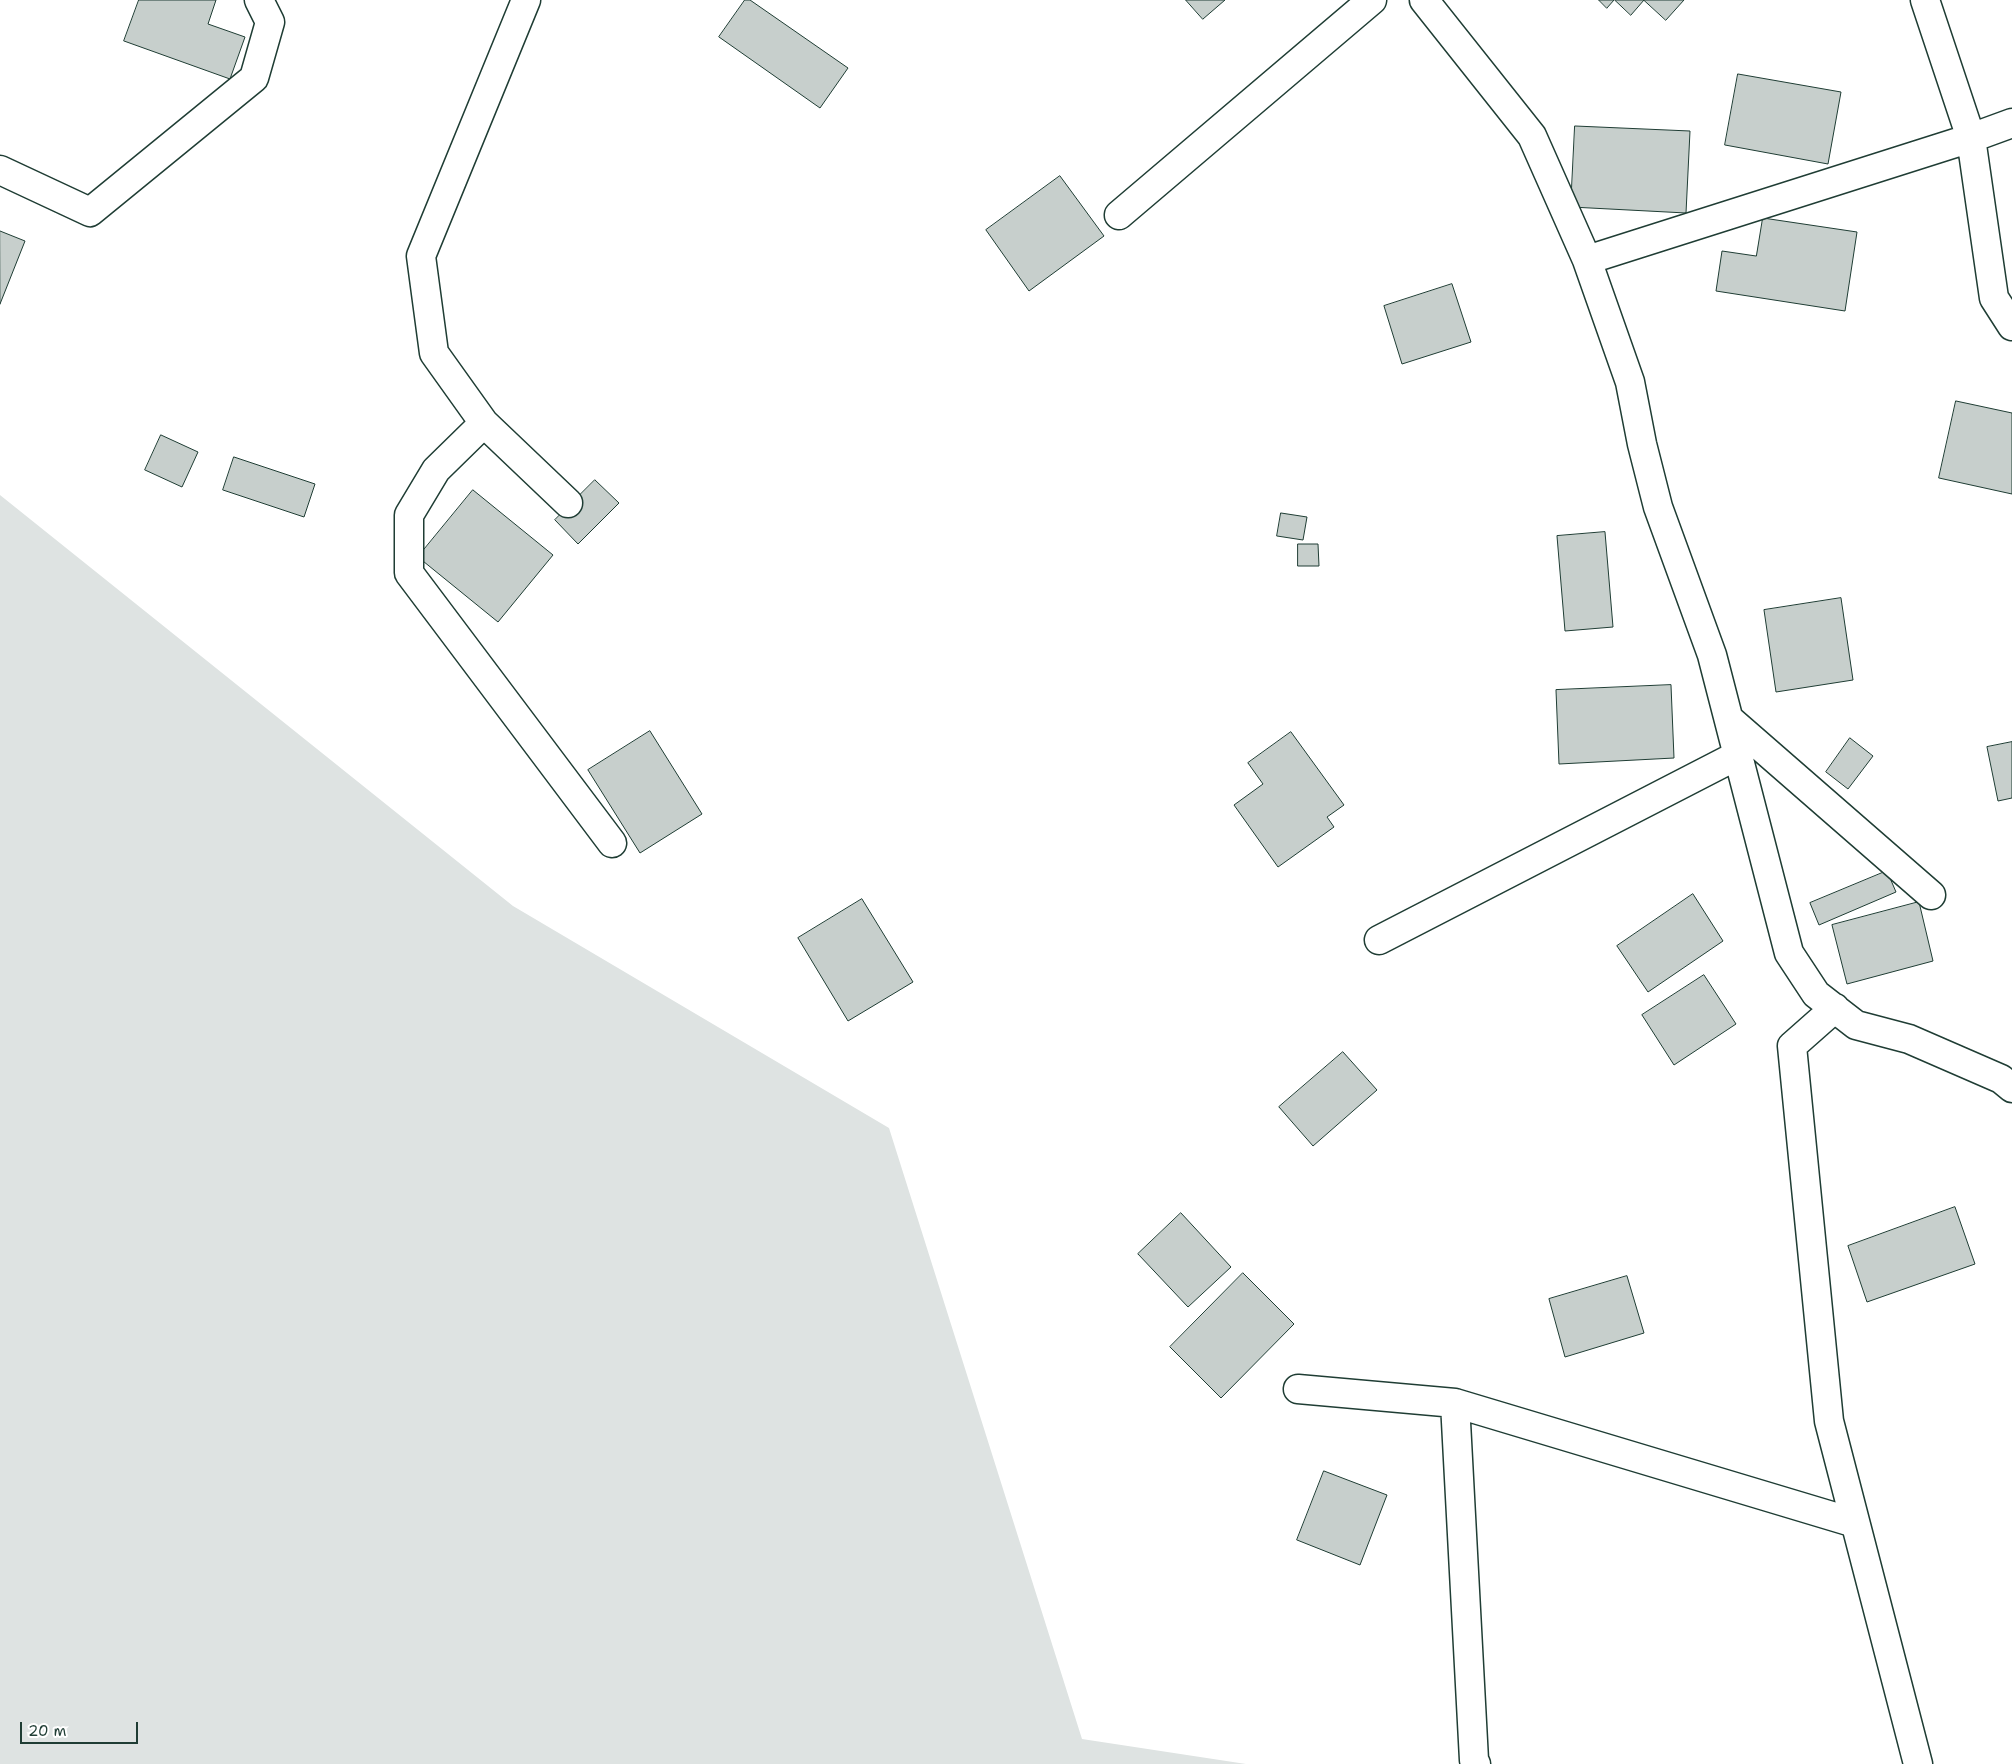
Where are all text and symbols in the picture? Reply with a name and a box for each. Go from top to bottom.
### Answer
scale bar [22,1712,140,1744]
text: 20 m [28,1721,67,1741]

